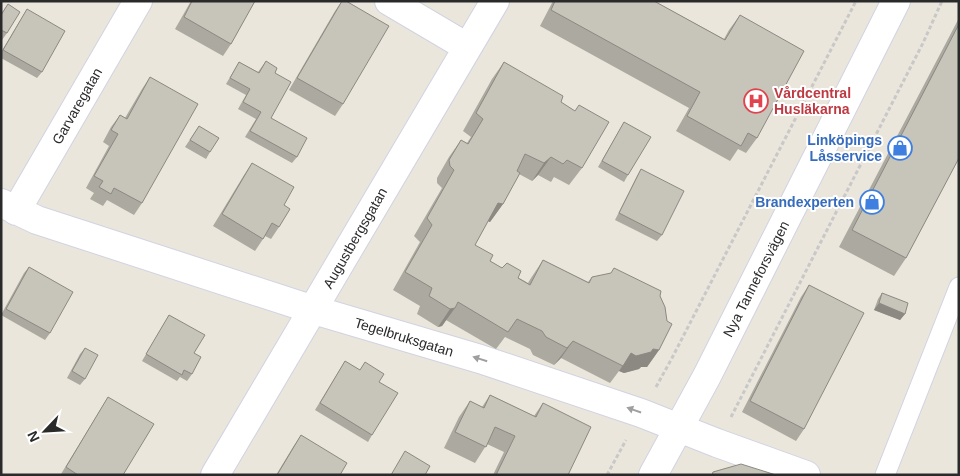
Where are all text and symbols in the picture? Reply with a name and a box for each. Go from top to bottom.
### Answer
street label: Garvaregatan [49,65,105,147]
place label: Vårdcentral Husläkarna [774,85,851,117]
hospital icon: Vårdcentral Husläkarna [743,88,769,114]
place label: Linköpings Låsservice [807,132,882,164]
shop icon: Linköpings Låsservice [887,135,913,161]
street label: Augustbergsgatan [320,185,390,291]
shop icon: Brandexperten [859,189,885,215]
place label: Brandexperten [755,194,854,210]
street label: Nya Tanneforsvägen [720,218,792,340]
street label: Tegelbruksgatan [353,314,455,360]
one-way arrow [472,355,487,363]
north arrow [20,406,70,456]
one-way arrow [626,406,641,414]
text: N [24,429,43,444]

